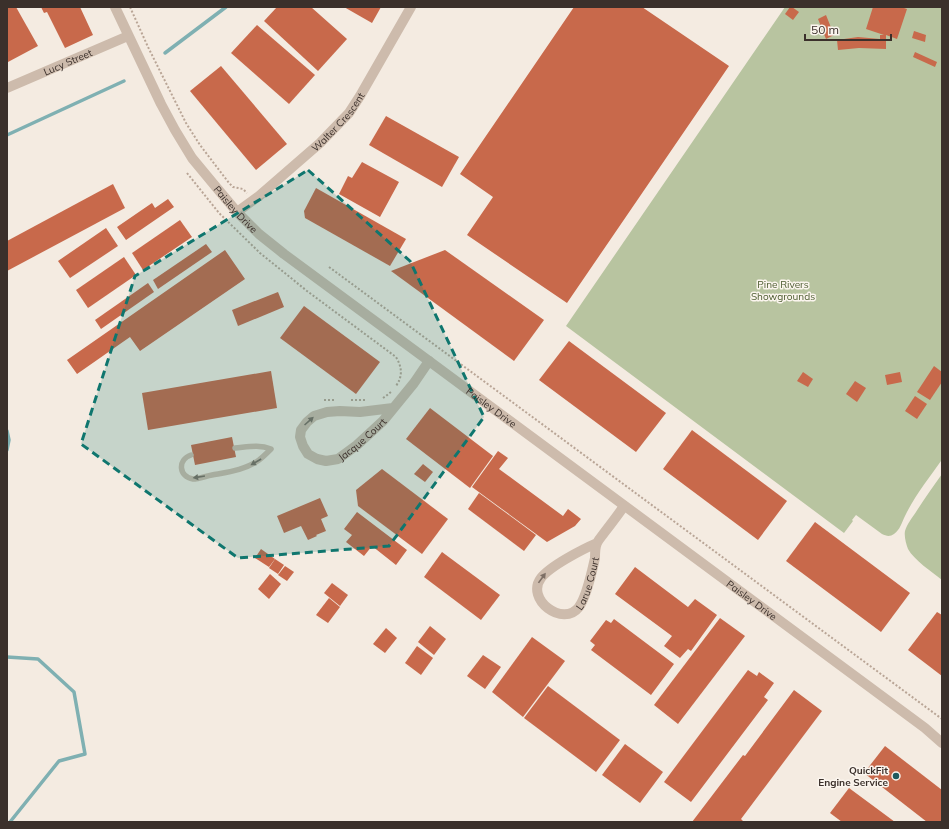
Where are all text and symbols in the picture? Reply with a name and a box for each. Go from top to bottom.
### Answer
scale bar [805,16,891,42]
text: 50 m [811,22,839,37]
street label: Lucy Street [41,46,95,79]
street label: Walter Crescent [309,90,368,154]
street label: Paisley Drive [211,183,260,236]
park label: Pine Rivers Showgrounds [751,278,815,303]
street label: Paisley Drive [463,385,519,431]
street label: Jacque Court [336,415,390,464]
one-way arrow [304,416,314,425]
one-way arrow [250,458,261,465]
one-way arrow [193,474,206,480]
street label: Larue Court [573,555,602,613]
one-way arrow [538,573,546,584]
street label: Paisley Drive [724,577,779,623]
place label: QuickFit Engine Service [818,764,889,789]
marker: QuickFit Engine Service [891,771,901,781]

